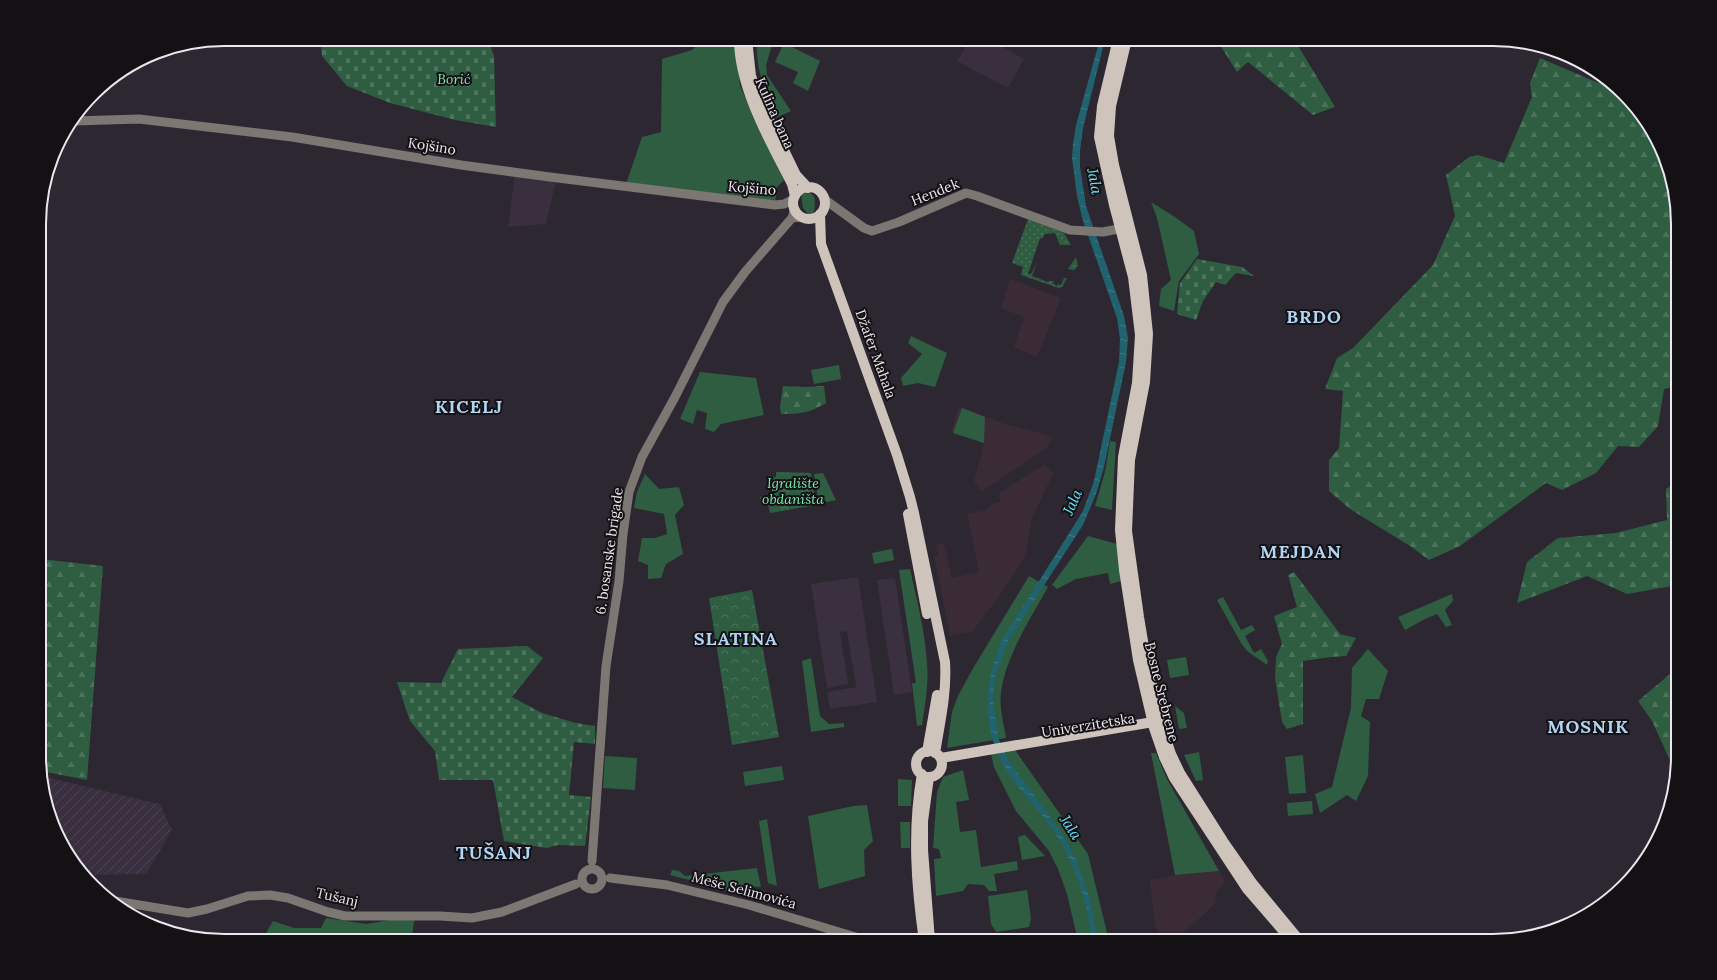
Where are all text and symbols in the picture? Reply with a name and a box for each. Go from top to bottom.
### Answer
park label: Borić [437,70,471,88]
street label: Kulina bana [751,75,799,151]
street label: Kojšino [407,133,457,159]
water label: Jala [1083,166,1107,196]
street label: Hendek [908,174,962,210]
street label: Kojšino [727,177,777,199]
district label: BRDO [1286,305,1342,328]
street label: Džafer Mahala [852,307,900,401]
district label: KICELJ [435,395,503,418]
park label: Igralište obdaništa [762,474,824,508]
street label: 6. bosanske brigade [591,486,627,616]
water label: Jala [1058,486,1086,519]
district label: MEJDAN [1260,540,1342,563]
district label: SLATINA [694,627,778,650]
street label: Bosne Srebrene [1141,640,1183,744]
street label: Univerzitetska [1040,709,1136,741]
district label: MOSNIK [1547,715,1629,738]
water label: Jala [1055,810,1086,844]
district label: TUŠANJ [456,841,532,864]
street label: Meše Selimovića [690,867,798,913]
street label: Tušanj [314,883,360,911]

